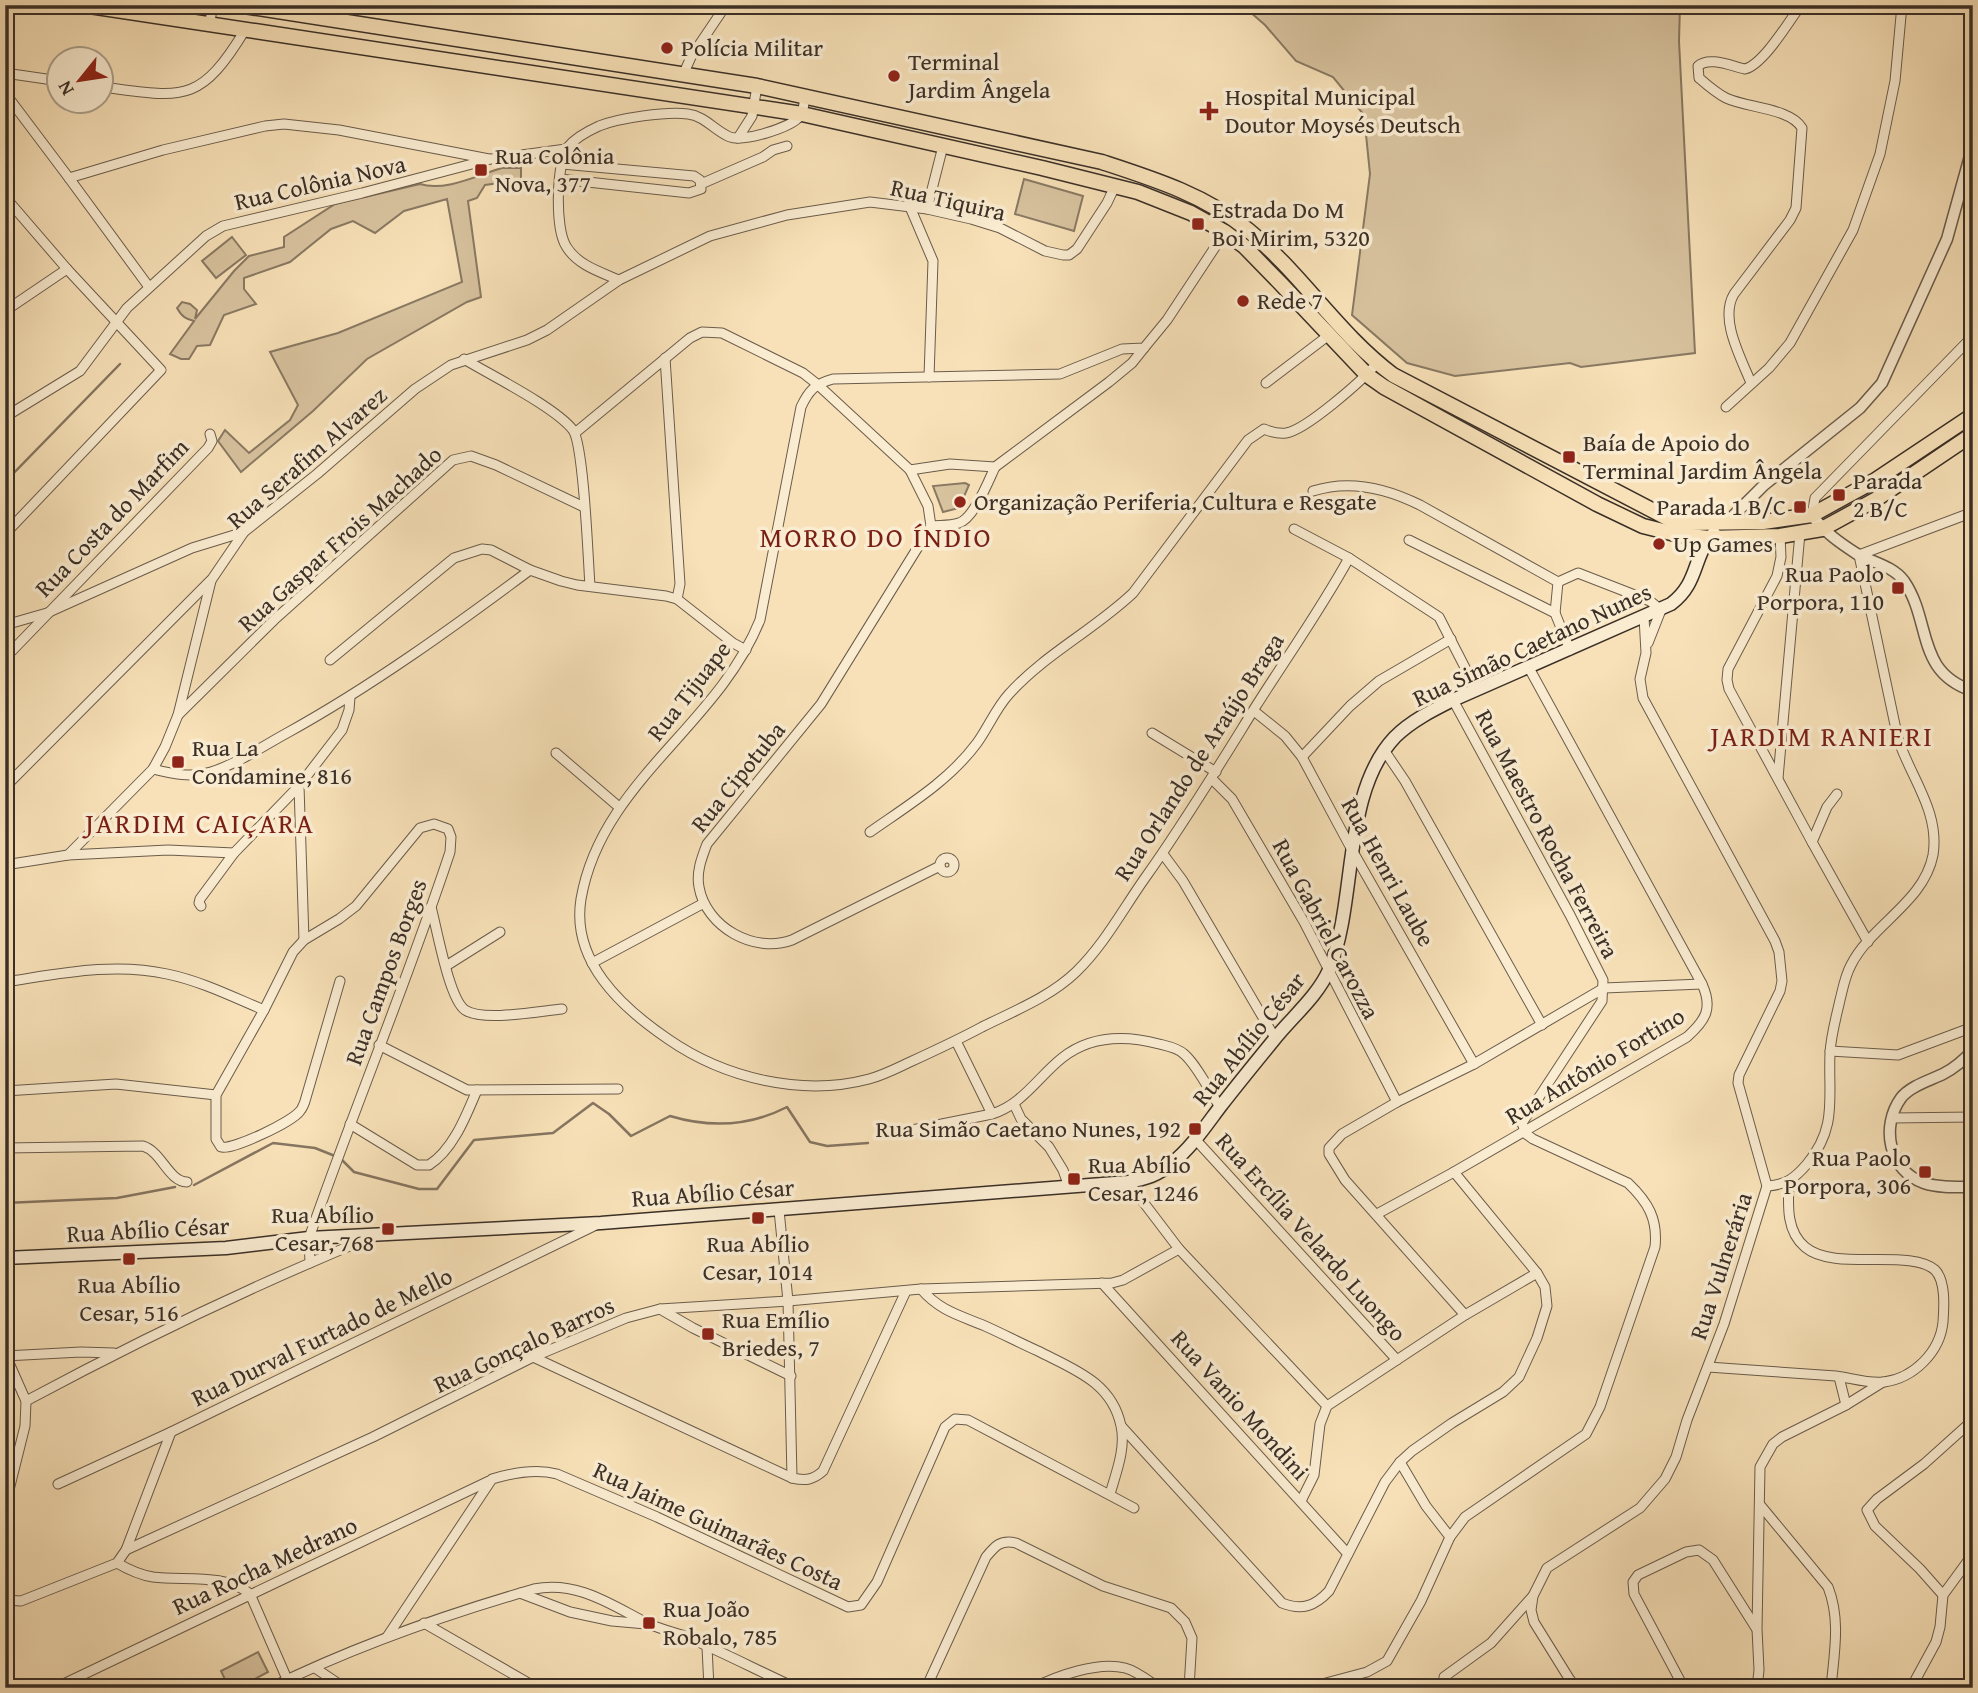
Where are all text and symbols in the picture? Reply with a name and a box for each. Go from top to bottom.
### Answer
place label: Polícia Militar [681,30,823,65]
marker: Polícia Militar [659,40,675,56]
place label: Terminal Jardim Ângela [905,44,1051,107]
north arrow [46,46,116,116]
marker: Terminal Jardim Ângela [886,68,902,84]
text: N [50,76,81,101]
place label: Hospital Municipal Doutor Moysés Deutsch [1225,79,1461,142]
marker: Hospital Municipal Doutor Moysés Deutsch [1199,101,1219,121]
place label: Rua Colônia Nova, 377 [495,138,615,201]
street label: Rua Colônia Nova [231,146,410,219]
marker: Rua Colônia Nova, 377 [473,162,489,178]
street label: Rua Tiquira [887,169,1010,230]
place label: Estrada Do M Boi Mirim, 5320 [1212,192,1370,255]
marker: Estrada Do M Boi Mirim, 5320 [1190,216,1206,232]
place label: Rede 7 [1257,283,1323,318]
marker: Rede 7 [1235,293,1251,309]
street label: Rua Serafim Alvarez [219,378,394,537]
place label: Baía de Apoio do Terminal Jardim Ângela [1583,425,1823,488]
street label: Rua Costa do Marfim [27,430,197,605]
street label: Rua Gaspar Frois Machado [230,437,450,640]
marker: Baía de Apoio do Terminal Jardim Ângela [1561,449,1577,465]
place label: Parada 2 B/C [1853,463,1923,526]
place label: Organização Periferia, Cultura e Resgate [974,484,1377,519]
marker: Parada 2 B/C [1831,487,1847,503]
place label: Parada 1 B/C [1657,489,1786,524]
marker: Organização Periferia, Cultura e Resgate [952,494,968,510]
marker: Parada 1 B/C [1792,499,1808,515]
district label: MORRO DO ÍNDIO [759,516,993,557]
place label: Up Games [1673,526,1773,561]
marker: Up Games [1651,536,1667,552]
place label: Rua Paolo Porpora, 110 [1757,556,1884,619]
street label: Rua Simão Caetano Nunes [1407,574,1657,715]
marker: Rua Paolo Porpora, 110 [1890,580,1906,596]
street label: Rua Orlando de Araújo Braga [1105,625,1292,888]
street label: Rua Tijuape [638,633,739,748]
street label: Rua Maestro Rocha Ferreira [1467,703,1628,965]
street label: Rua Cipotuba [682,713,794,840]
district label: JARDIM RANIERI [1707,715,1934,756]
place label: Rua La Condamine, 816 [192,730,352,793]
marker: Rua La Condamine, 816 [170,754,186,770]
street label: Rua Henri Laube [1333,791,1444,953]
district label: JARDIM CAIÇARA [82,802,315,843]
street label: Rua Gabriel Carozza [1264,832,1389,1026]
street label: Rua Campos Borges [336,874,435,1070]
street label: Rua Abílio César [1184,964,1314,1113]
street label: Rua Antônio Fortino [1498,998,1691,1133]
place label: Rua Simão Caetano Nunes, 192 [875,1111,1181,1146]
marker: Rua Simão Caetano Nunes, 192 [1187,1121,1203,1137]
street label: Rua Ercília Velardo Luongo [1208,1124,1415,1349]
place label: Rua Paolo Porpora, 306 [1784,1140,1911,1203]
place label: Rua Abílio Cesar, 1246 [1088,1147,1199,1210]
marker: Rua Paolo Porpora, 306 [1917,1164,1933,1180]
street label: Rua Abílio César [630,1169,796,1216]
marker: Rua Abílio Cesar, 1246 [1066,1171,1082,1187]
street label: Rua Vulnerária [1680,1187,1761,1344]
place label: Rua Abílio Cesar, 768 [271,1197,374,1260]
street label: Rua Abílio César [66,1208,230,1251]
marker: Rua Abílio Cesar, 1014 [750,1210,766,1226]
marker: Rua Abílio Cesar, 768 [380,1221,396,1237]
place label: Rua Abílio Cesar, 1014 [703,1226,813,1289]
marker: Rua Abílio Cesar, 516 [121,1251,137,1267]
street label: Rua Durval Furtado de Mello [185,1258,458,1415]
place label: Rua Abílio Cesar, 516 [78,1267,180,1330]
street label: Rua Gonçalo Barros [428,1287,620,1402]
place label: Rua Emílio Briedes, 7 [722,1302,830,1365]
street label: Rua Vanio Mondini [1163,1322,1318,1488]
marker: Rua Emílio Briedes, 7 [700,1326,716,1342]
street label: Rua Jaime Guimarães Costa [588,1452,849,1599]
street label: Rua Rocha Medrano [167,1507,363,1624]
place label: Rua João Robalo, 785 [663,1591,778,1654]
marker: Rua João Robalo, 785 [641,1615,657,1631]

